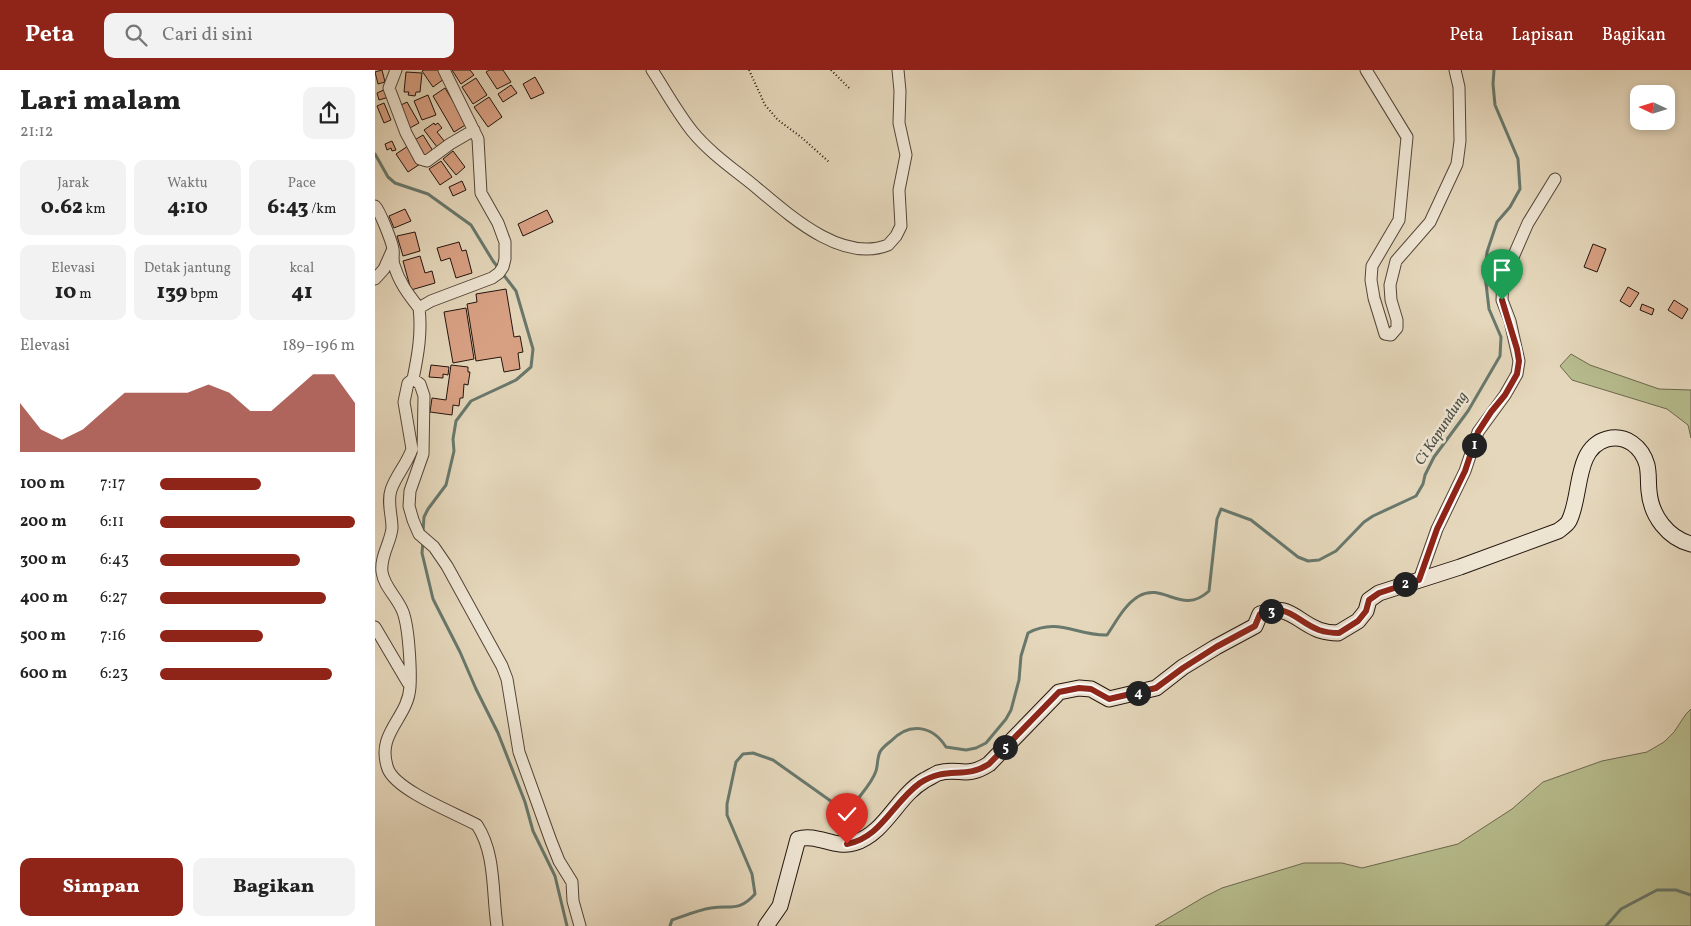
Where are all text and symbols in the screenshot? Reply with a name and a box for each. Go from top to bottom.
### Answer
search box [104,13,454,58]
text: Peta [25,18,74,52]
icon: search [122,21,150,49]
text: Cari di sini [162,22,253,48]
text: Peta [1450,23,1483,48]
text: Lapisan [1511,23,1574,48]
text: Bagikan [1602,23,1666,48]
text: Lari malam [20,82,181,121]
north arrow [1630,85,1675,130]
map controls [1630,85,1675,130]
button: share [303,87,355,139]
text: 21:12 [20,121,53,143]
text: Jarak [57,174,89,193]
text: Waktu [167,174,208,193]
text: Pace [288,174,316,193]
text: 0.62 [41,193,83,222]
text: 4:10 [167,193,208,222]
text: 6:43 [267,193,308,222]
text: km [83,200,106,219]
text: /km [308,200,336,219]
pin [1481,249,1523,300]
icon: arrive [1488,256,1516,284]
text: Elevasi [51,259,95,278]
text: Detak jantung [144,259,231,278]
text: kcal [289,259,314,278]
text: 10 [55,278,76,307]
text: 139 [157,278,187,307]
text: 41 [291,278,312,307]
text: m [76,285,92,304]
text: bpm [187,285,218,304]
text: Elevasi [20,335,70,357]
text: 189–196 m [282,335,355,357]
water label: Ci Kapundung [1410,388,1474,470]
pin: 1 [1461,432,1487,458]
text: 1 [1472,436,1477,455]
text: 100 m [20,473,65,495]
text: 7:17 [100,473,126,495]
text: 200 m [20,511,67,533]
text: 6:11 [100,511,124,533]
text: 300 m [20,549,66,571]
text: 6:43 [100,549,129,571]
pin: 2 [1393,572,1417,596]
text: 2 [1402,575,1409,594]
text: 400 m [20,587,68,609]
text: 6:27 [100,587,128,609]
pin: 3 [1259,598,1283,624]
text: 3 [1268,602,1275,621]
text: 500 m [20,625,66,647]
text: 7:16 [100,625,126,647]
text: 600 m [20,663,67,685]
text: 6:23 [100,663,128,685]
pin: 4 [1125,680,1151,706]
text: 4 [1134,684,1143,703]
pin: 5 [993,734,1017,760]
text: 5 [1002,738,1009,757]
pin [826,793,868,844]
icon: check [833,800,861,828]
button: Simpan [20,858,183,916]
button: Bagikan [193,858,355,916]

